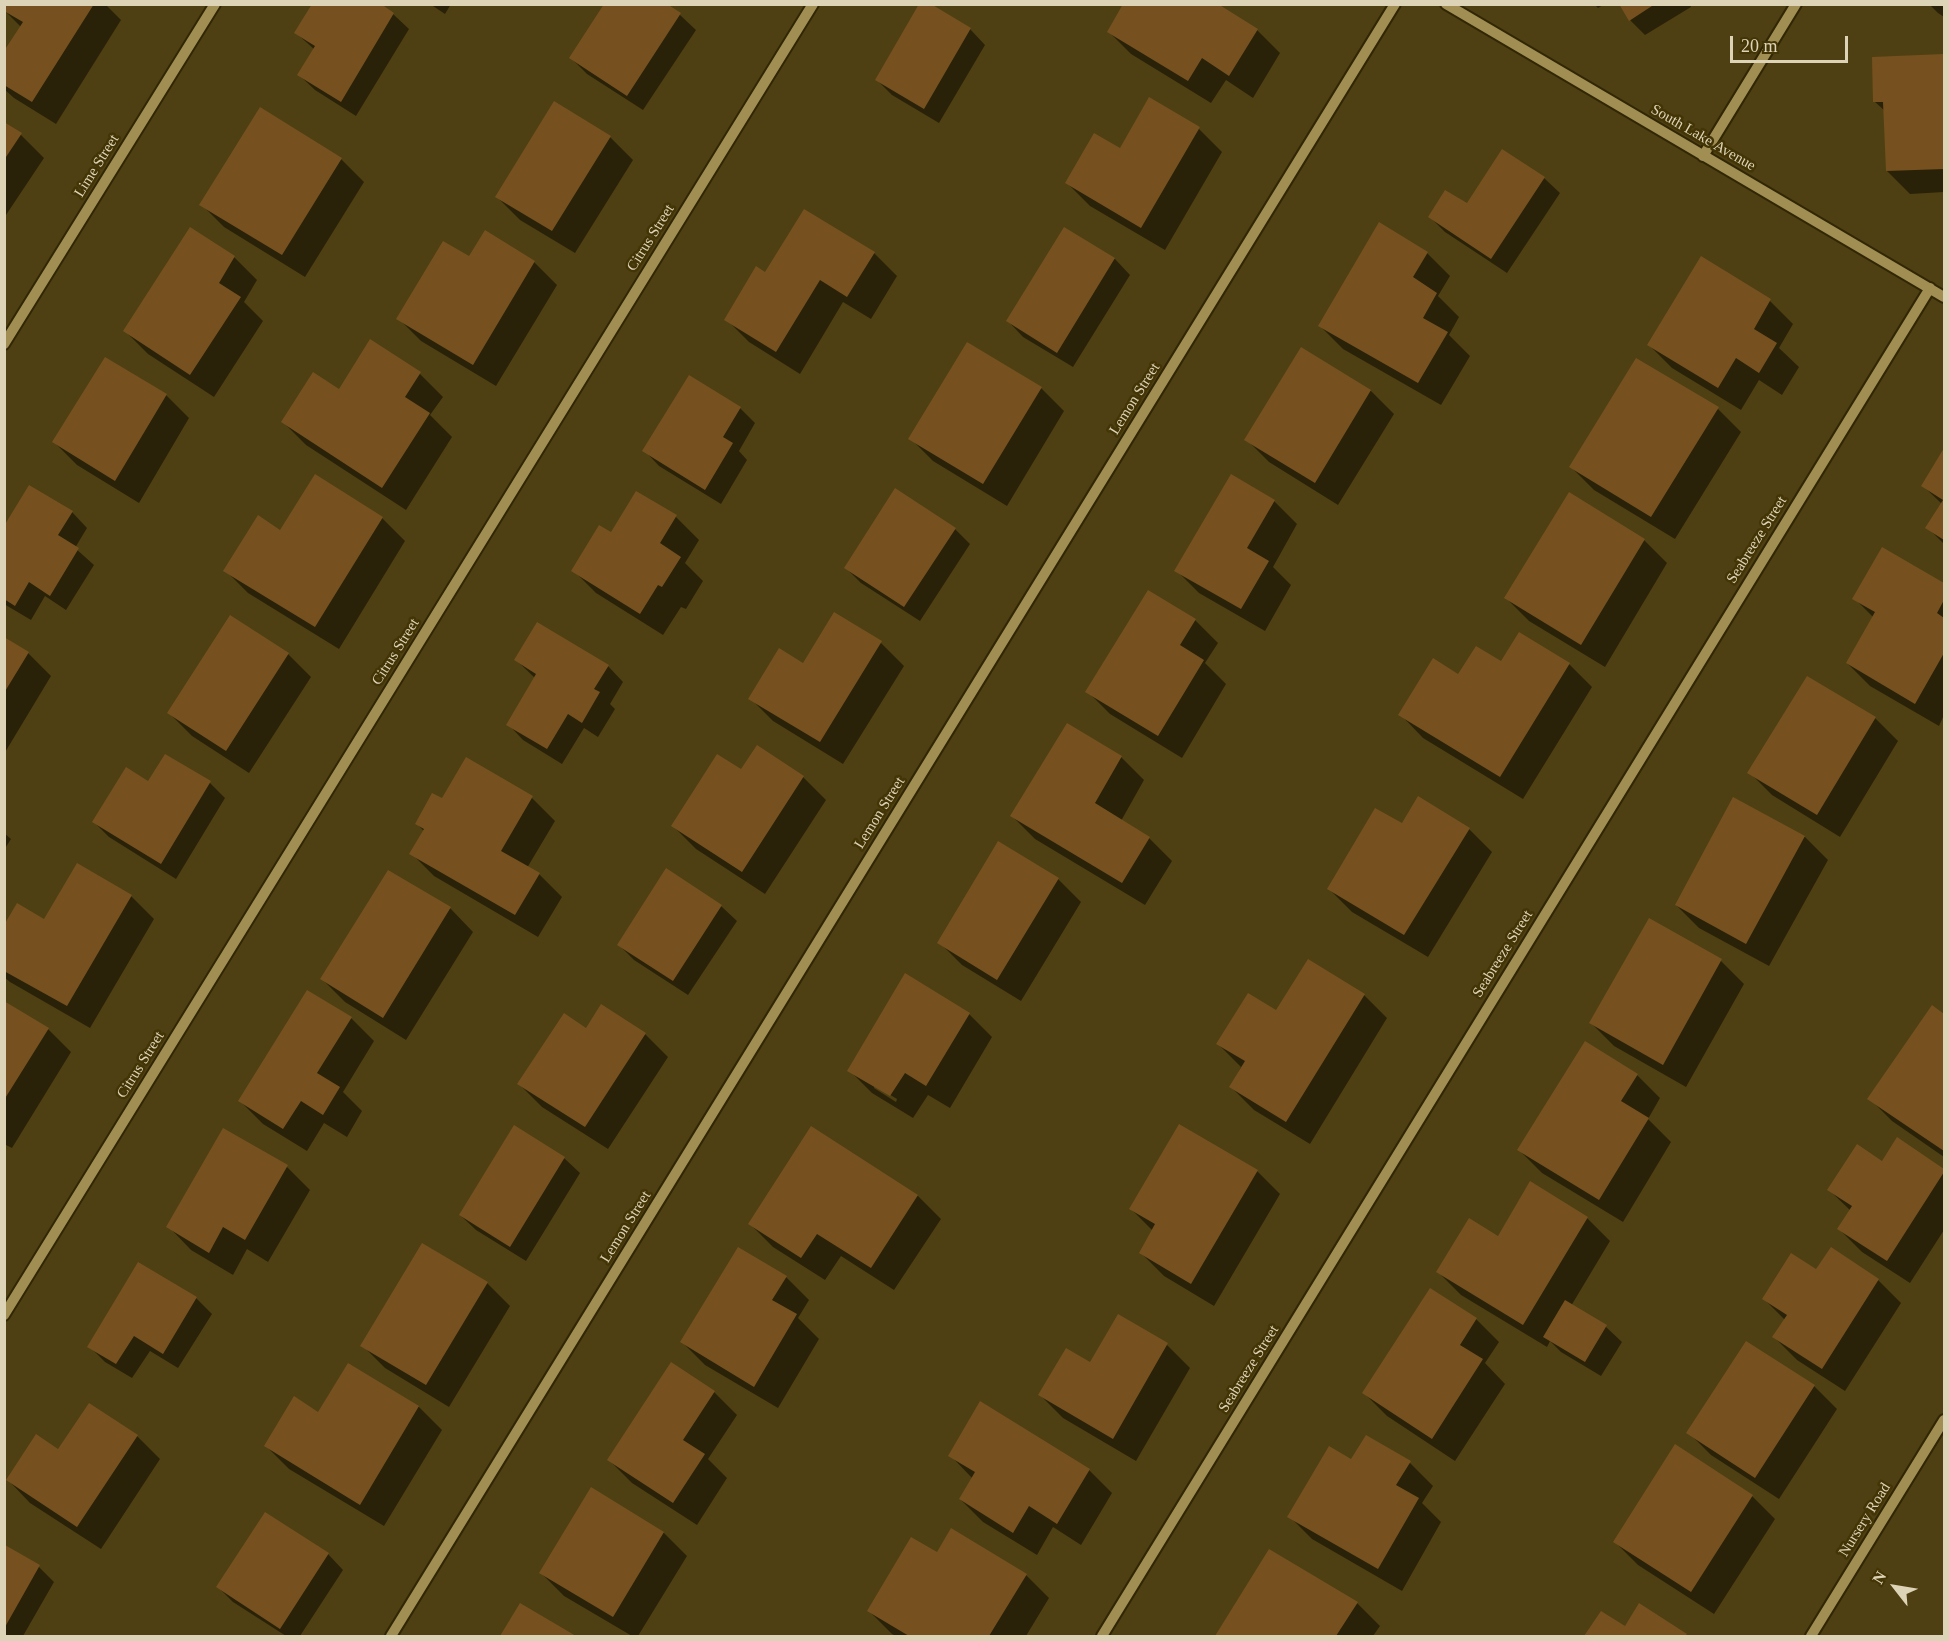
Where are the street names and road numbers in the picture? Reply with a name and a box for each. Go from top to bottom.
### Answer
street label: South Lake Avenue [1647,101,1759,175]
street label: Lime Street [71,131,123,201]
street label: Citrus Street [623,201,679,275]
street label: Lemon Street [1106,360,1164,438]
street label: Seabreeze Street [1723,493,1791,587]
street label: Citrus Street [368,615,424,689]
street label: Lemon Street [851,774,909,852]
street label: Seabreeze Street [1469,907,1537,1001]
street label: Citrus Street [113,1028,169,1102]
street label: Lemon Street [597,1188,655,1266]
street label: Seabreeze Street [1215,1322,1283,1416]
street label: Nursery Road [1835,1480,1895,1560]

